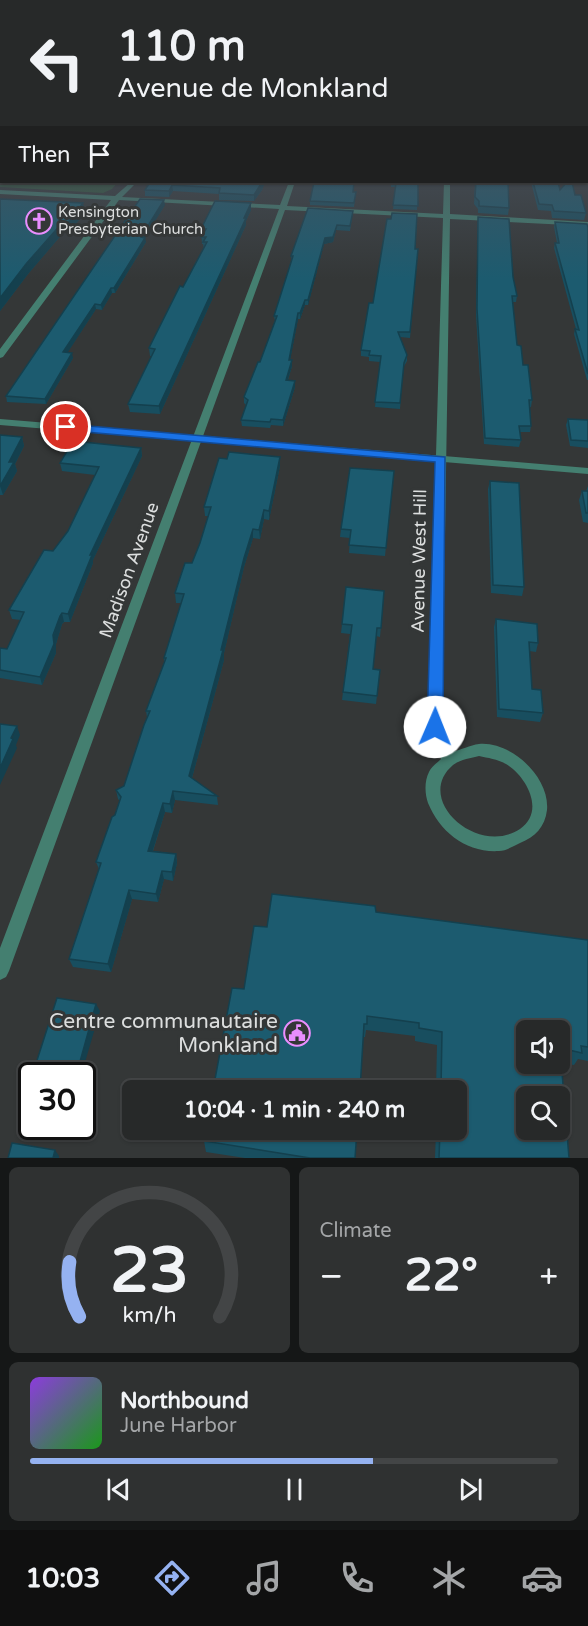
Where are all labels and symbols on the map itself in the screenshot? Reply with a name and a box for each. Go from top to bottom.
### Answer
place label: Kensington Presbyterian Church [58,203,203,238]
church icon: Kensington Presbyterian Church [24,206,54,236]
pin [40,401,91,452]
street label: Avenue West Hill [407,489,431,633]
street label: Madison Avenue [94,499,164,641]
position arrow [403,695,467,759]
place label: Centre communautaire Monkland [49,1009,278,1058]
public building icon: Centre communautaire Monkland [282,1018,312,1048]
speed limit sign: 30 [18,1062,96,1140]

